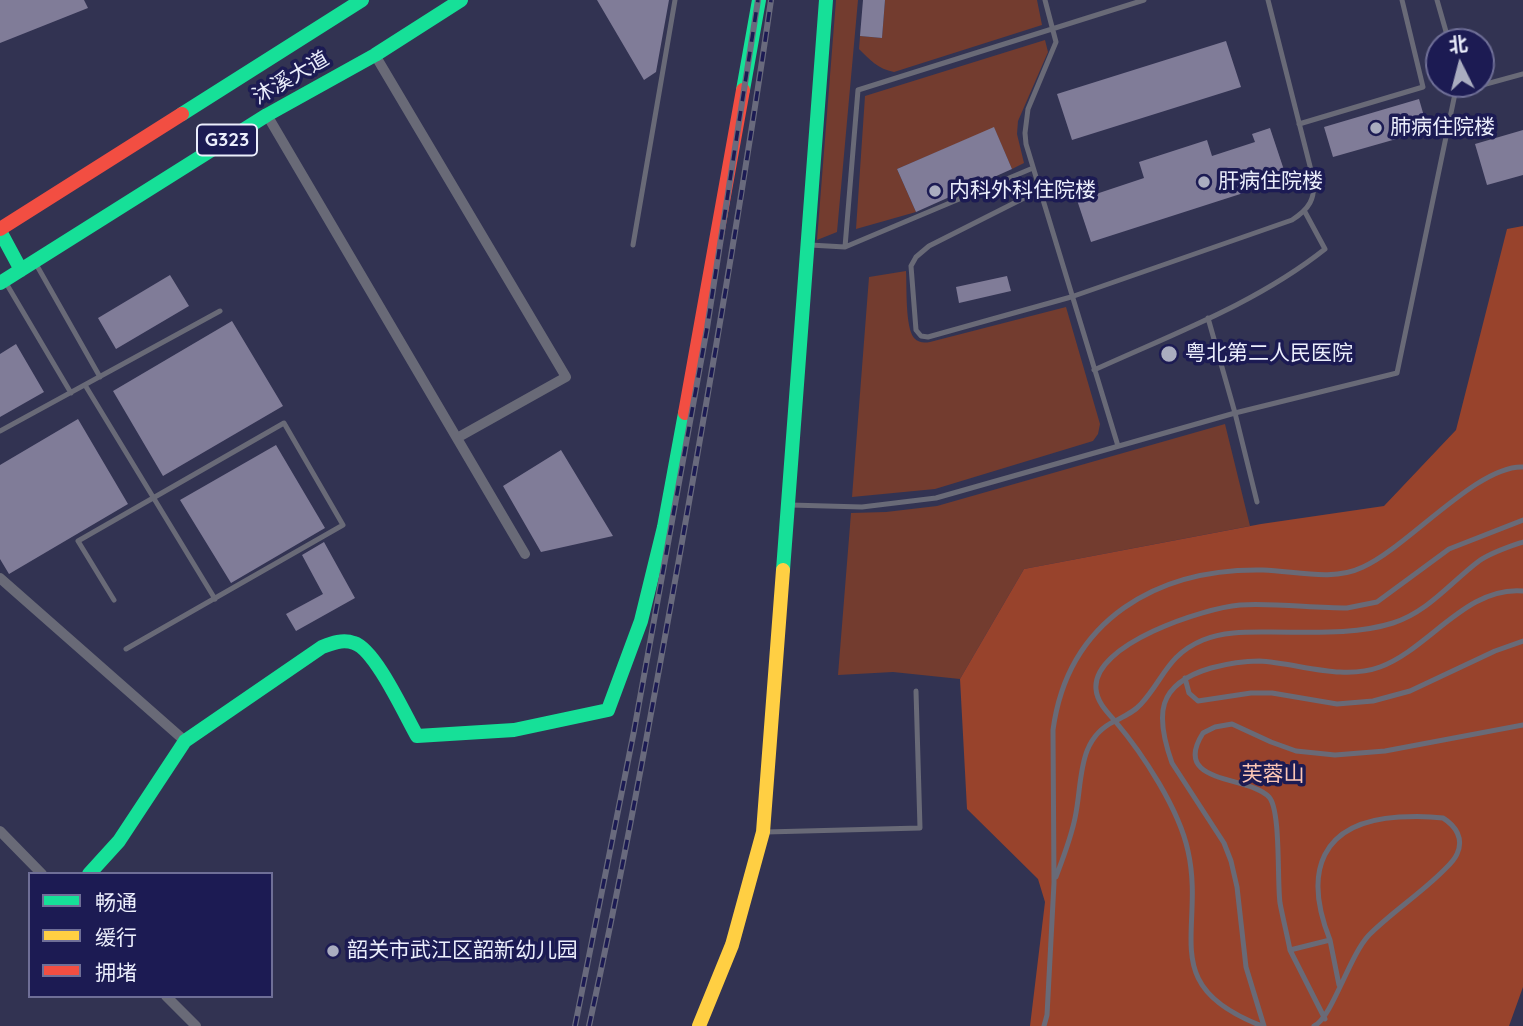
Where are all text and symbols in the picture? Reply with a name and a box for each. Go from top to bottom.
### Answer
north arrow [1425,28,1495,98]
text: 北 [1447,31,1469,57]
street label: 沐溪大道 [248,46,334,110]
place label: 肺病住院楼 [1390,115,1495,141]
marker: 肺病住院楼 [1368,120,1384,136]
road number: G323 [197,124,257,156]
place label: 肝病住院楼 [1218,169,1323,195]
marker: 肝病住院楼 [1196,174,1212,190]
place label: 内科外科住院楼 [949,178,1096,204]
marker: 内科外科住院楼 [927,183,943,199]
place label: 粤北第二人民医院 [1185,341,1353,367]
marker: 粤北第二人民医院 [1159,344,1179,364]
park label: 芙蓉山 [1242,762,1304,788]
legend [28,872,273,998]
text: 畅通 [95,889,137,915]
text: 缓行 [95,924,137,950]
place label: 韶关市武江区韶新幼儿园 [347,938,578,964]
marker: 韶关市武江区韶新幼儿园 [325,943,341,959]
text: 拥堵 [95,959,137,985]

